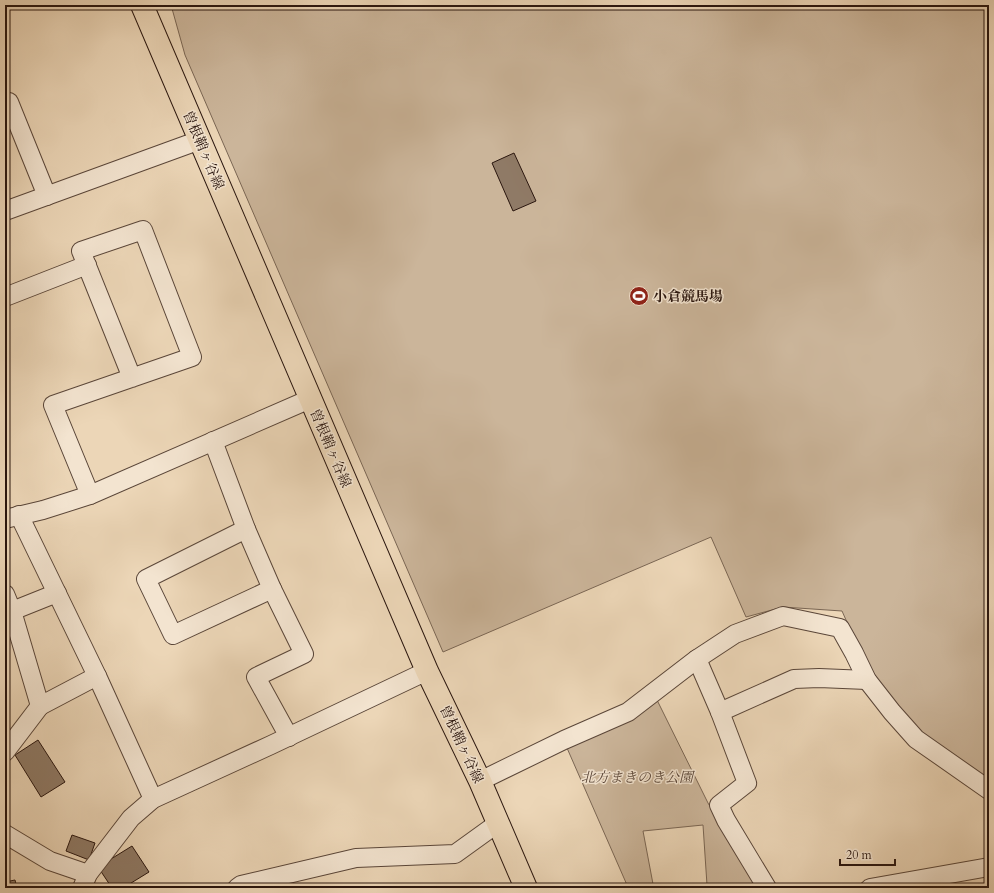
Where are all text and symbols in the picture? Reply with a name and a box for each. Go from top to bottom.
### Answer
street label: 曽根鞘ヶ谷線 [178,108,229,193]
sports icon: 小倉競馬場 [628,285,650,307]
place label: 小倉競馬場 [653,287,723,306]
street label: 曽根鞘ヶ谷線 [305,406,356,491]
street label: 曽根鞘ヶ谷線 [435,702,488,786]
park label: 北方まきのき公園 [581,768,695,787]
scale bar [840,841,895,867]
text: 20 m [846,847,873,863]

